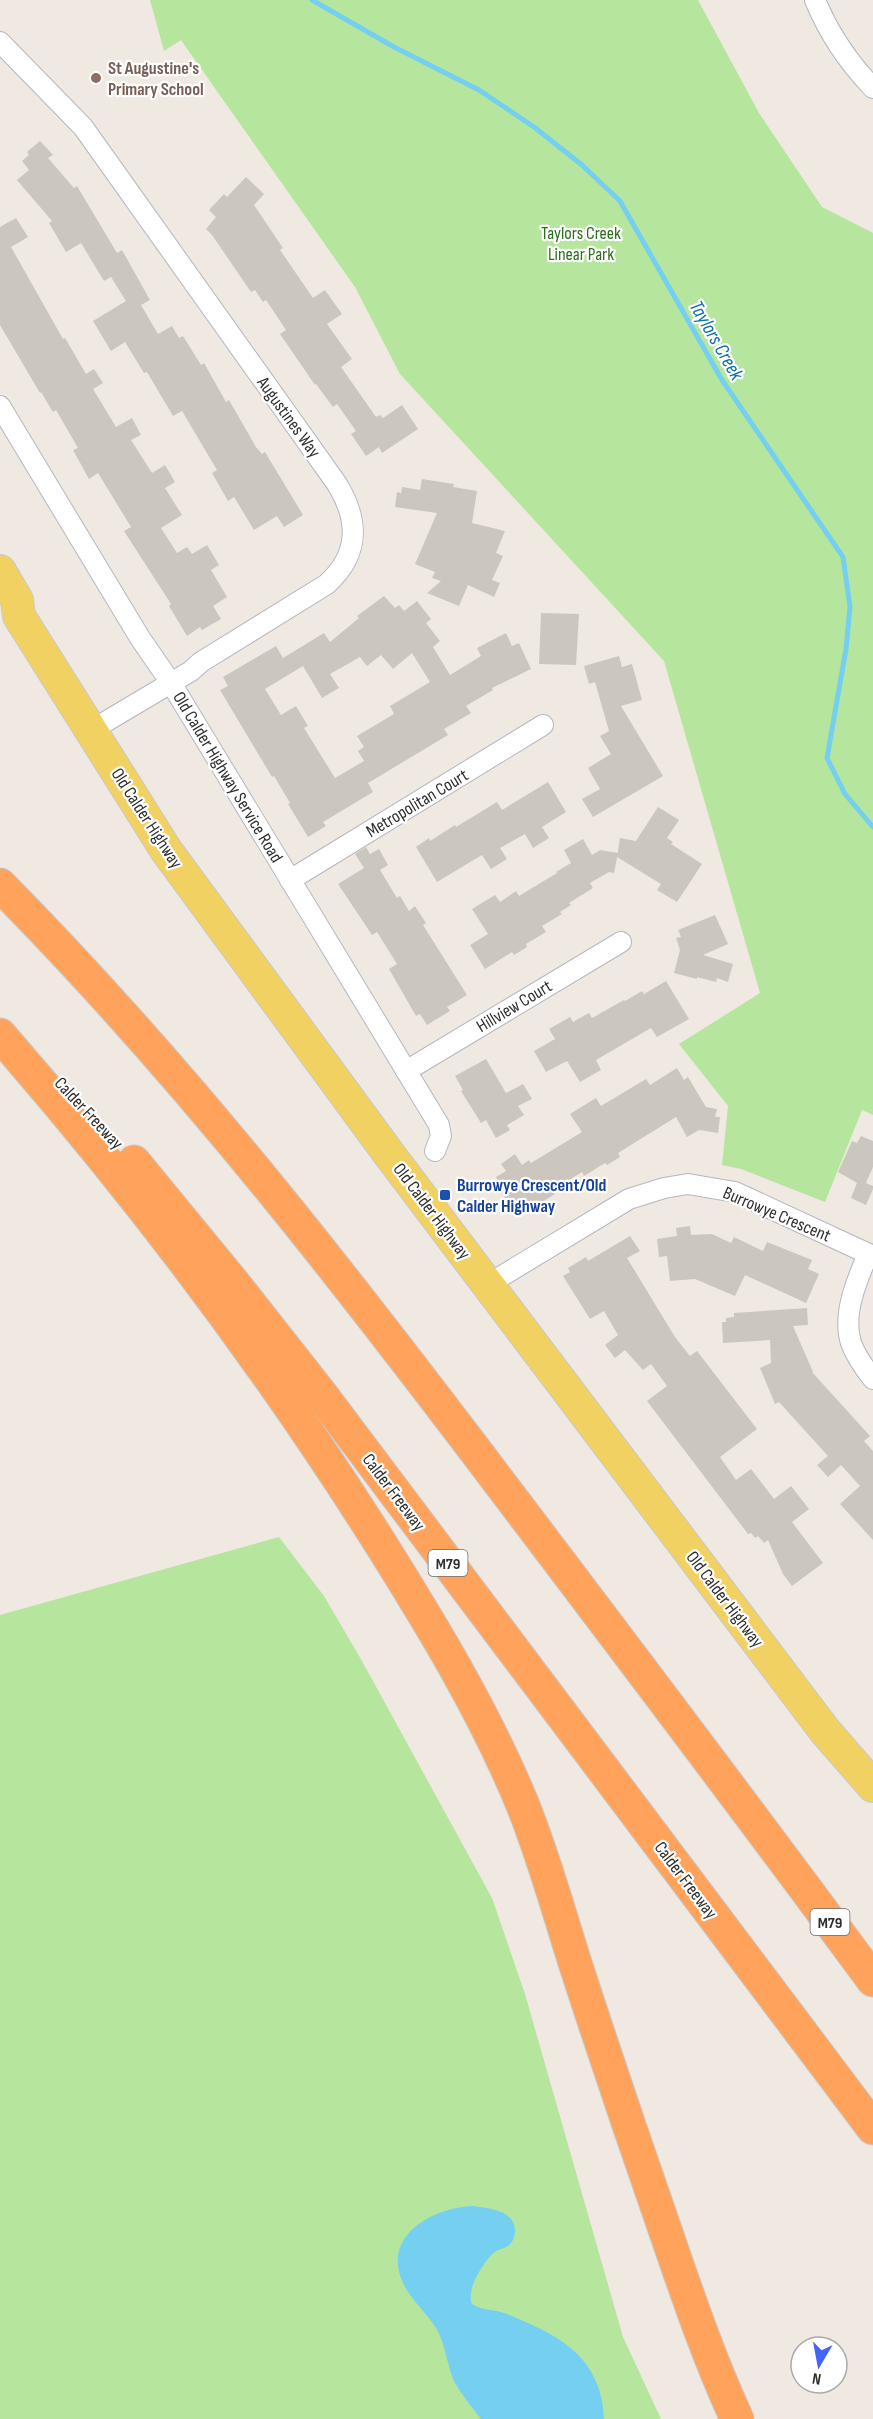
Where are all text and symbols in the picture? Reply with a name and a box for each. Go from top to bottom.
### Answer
place label: St Augustine's Primary School [108,58,204,100]
marker: St Augustine's Primary School [89,71,103,85]
park label: Taylors Creek Linear Park [541,223,621,265]
water label: Taylors Creek [684,297,749,385]
street label: Augustines Way [252,372,325,462]
street label: Old Calder Highway Service Road [168,688,287,867]
street label: Old Calder Highway [106,764,187,872]
street label: Metropolitan Court [363,765,472,842]
street label: Hillview Court [473,976,556,1037]
street label: Calder Freeway [50,1073,127,1154]
street label: Old Calder Highway [389,1159,475,1264]
place label: Burrowye Crescent/Old Calder Highway [457,1175,606,1217]
street label: Burrowye Crescent [720,1182,834,1247]
marker: Burrowye Crescent/Old Calder Highway [438,1188,452,1202]
street label: Calder Freeway [358,1450,429,1535]
street label: Old Calder Highway [682,1547,768,1652]
road number: M79 [428,1550,468,1576]
street label: Calder Freeway [650,1838,721,1923]
road number: M79 [810,1909,850,1935]
north arrow [789,2335,849,2395]
text: N [811,2368,823,2388]

